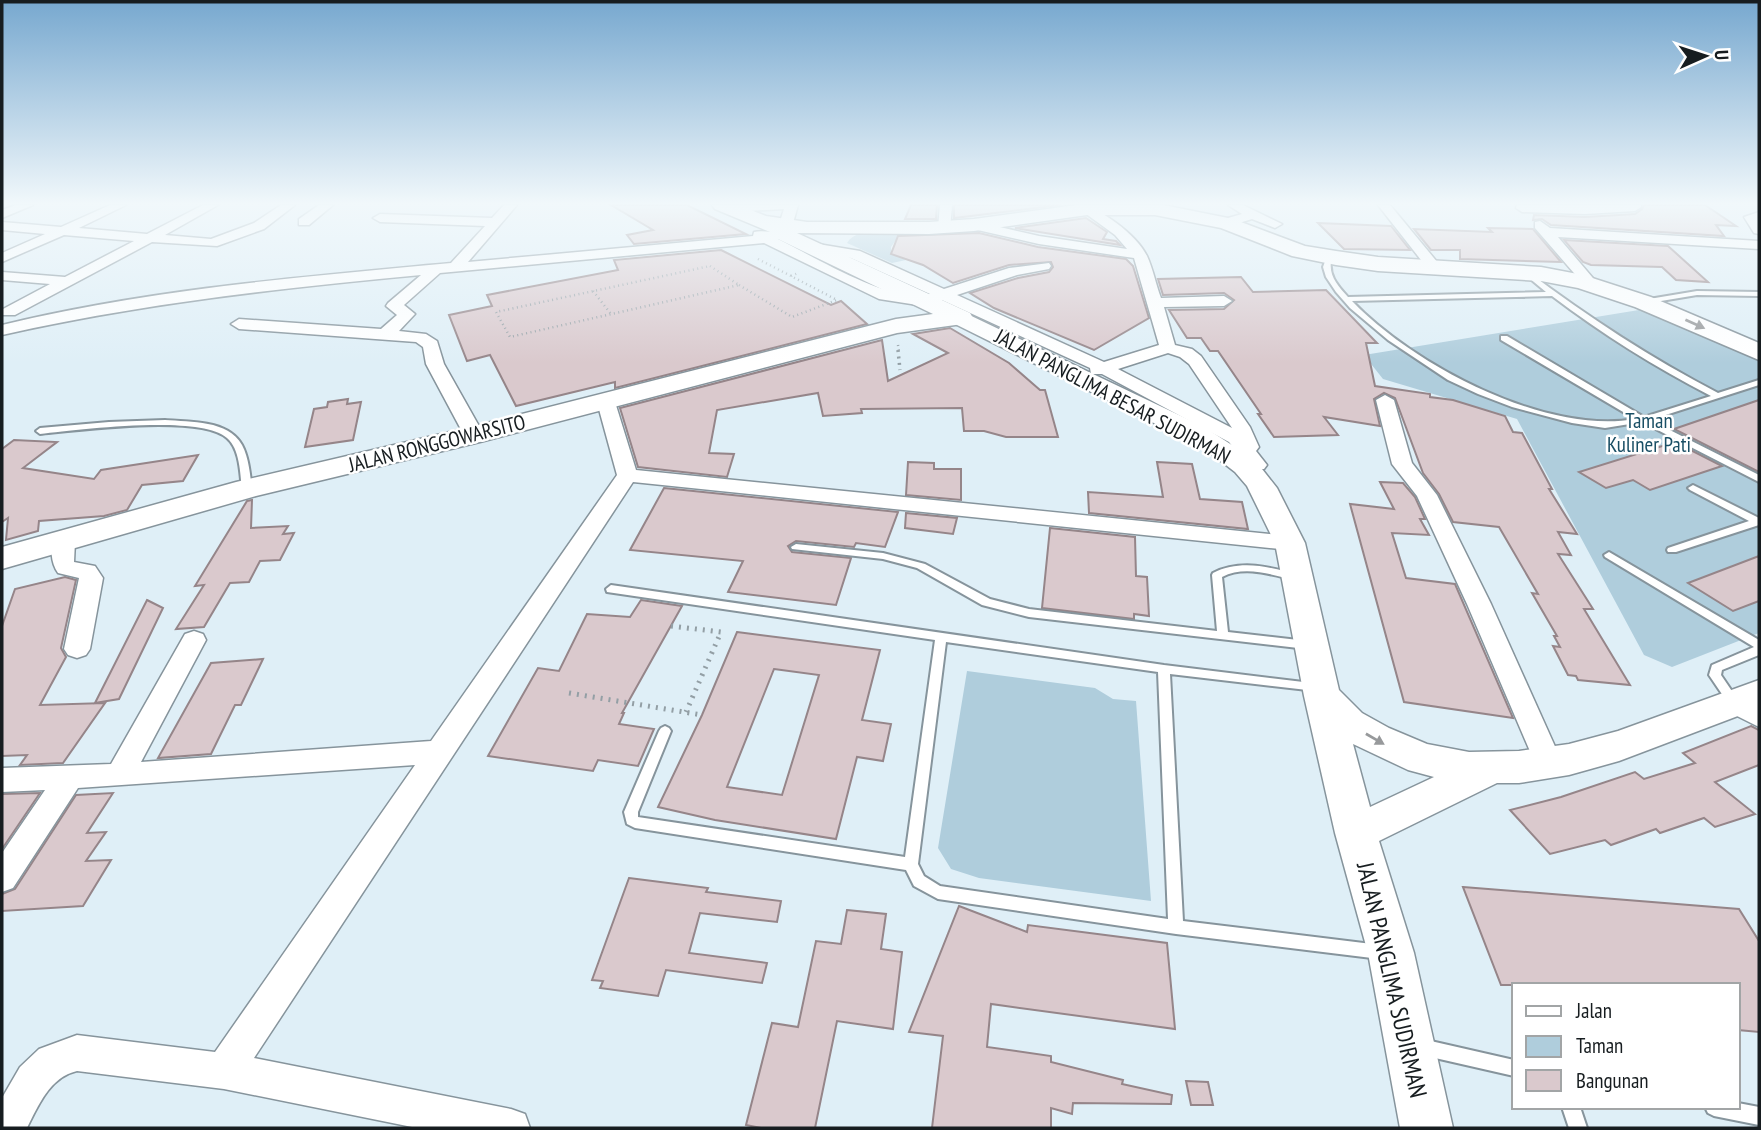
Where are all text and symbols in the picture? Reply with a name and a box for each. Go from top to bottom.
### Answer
north arrow [1670,21,1740,91]
text: U [1710,50,1734,61]
one-way arrow [1685,318,1705,330]
street label: JALAN PANGLIMA BESAR SUDIRMAN [990,322,1235,470]
park label: Taman Kuliner Pati [1607,407,1691,458]
street label: JALAN RONGGOWARSITO [345,408,528,478]
one-way arrow [1366,732,1385,745]
street label: JALAN PANGLIMA SUDIRMAN [1350,858,1434,1101]
legend [1512,983,1740,1109]
text: Jalan [1575,997,1612,1024]
text: Taman [1576,1032,1623,1059]
text: Bangunan [1576,1067,1649,1094]

